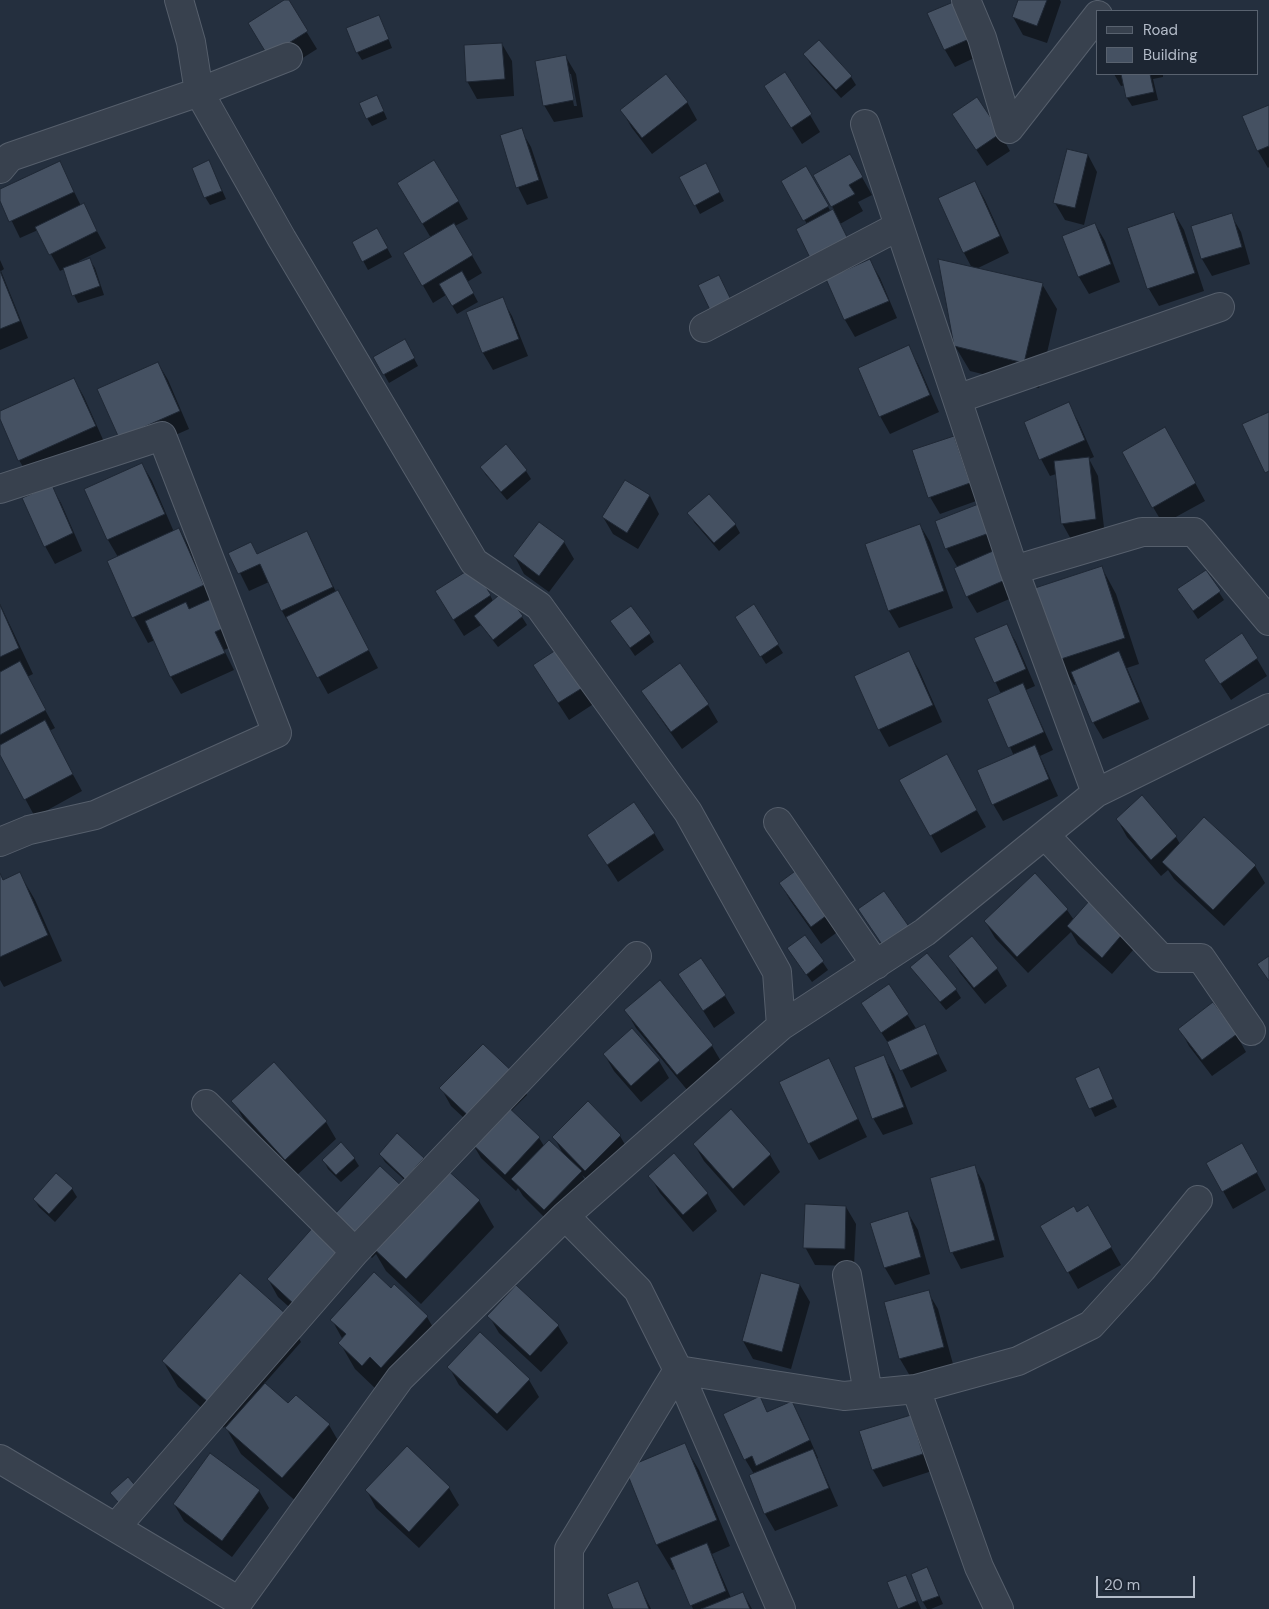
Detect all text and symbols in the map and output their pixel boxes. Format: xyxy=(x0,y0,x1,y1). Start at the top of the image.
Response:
legend xyxy=(1096,10,1259,75)
text: Road xyxy=(1143,20,1178,40)
text: Building xyxy=(1143,45,1198,65)
scale bar xyxy=(1099,1566,1198,1598)
text: 20 m xyxy=(1104,1575,1140,1595)

